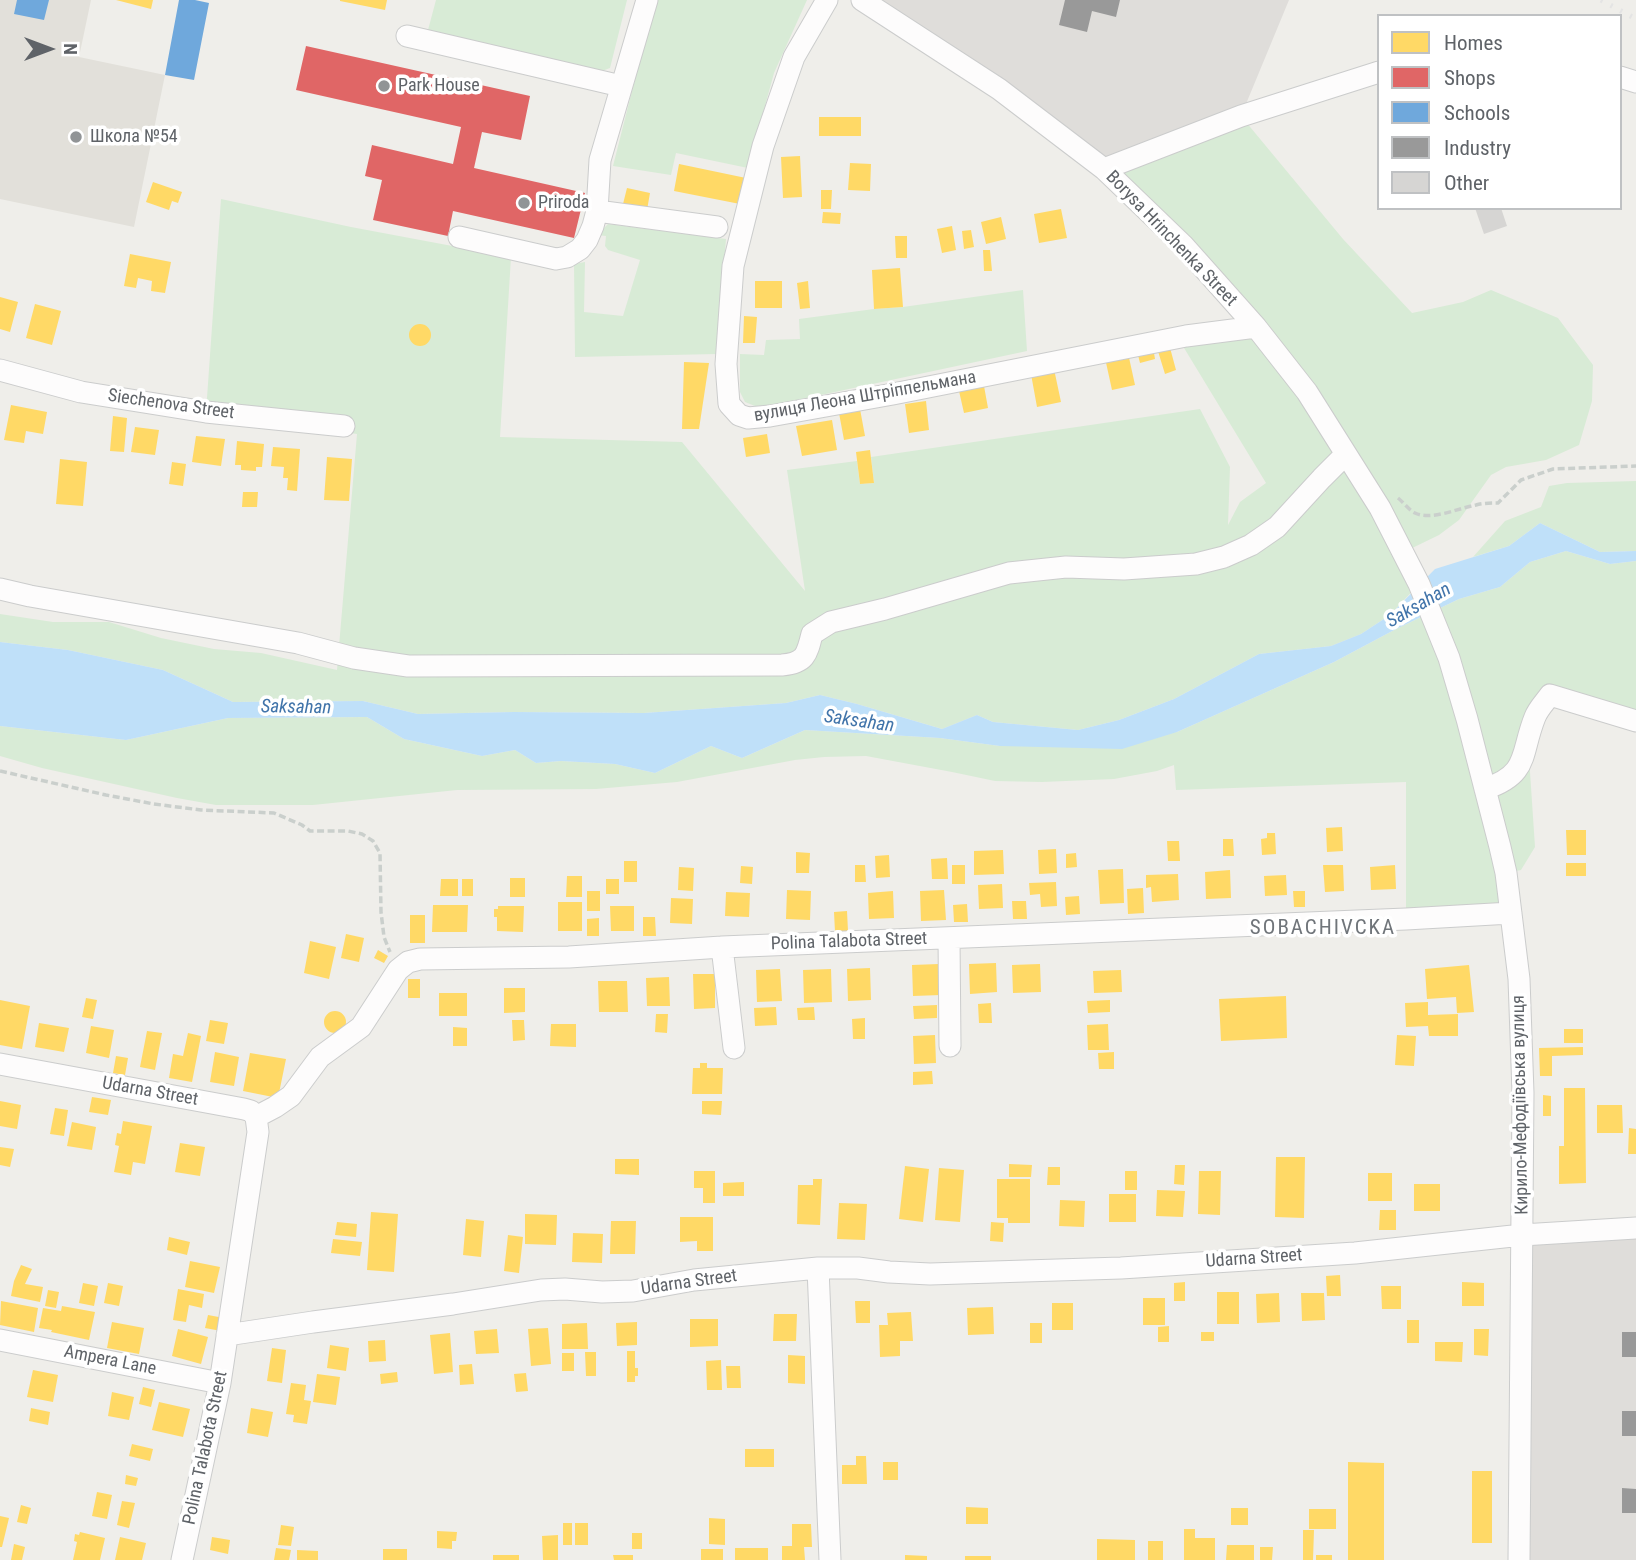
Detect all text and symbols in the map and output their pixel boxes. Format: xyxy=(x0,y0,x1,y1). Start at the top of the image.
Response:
north arrow xyxy=(14,14,84,84)
legend xyxy=(1377,14,1622,210)
text: Homes xyxy=(1444,31,1503,55)
text: N xyxy=(59,43,82,55)
text: Shops xyxy=(1444,66,1496,90)
place label: Park House xyxy=(398,75,480,97)
marker: Park House xyxy=(376,78,392,94)
text: Schools xyxy=(1444,101,1510,125)
place label: Школа №54 xyxy=(90,126,178,148)
marker: Школа №54 xyxy=(68,129,84,145)
text: Industry xyxy=(1444,136,1511,160)
street label: Borysa Hrinchenka Street xyxy=(1101,167,1241,311)
text: Other xyxy=(1444,171,1489,195)
place label: Priroda xyxy=(538,192,589,214)
marker: Priroda xyxy=(516,195,532,211)
street label: вулиця Леона Штріппельмана xyxy=(752,367,978,427)
street label: Siechenova Street xyxy=(106,385,236,425)
water label: Saksahan xyxy=(1383,578,1455,634)
water label: Saksahan xyxy=(261,696,331,720)
water label: Saksahan xyxy=(822,706,896,738)
district label: SOBACHIVCKA xyxy=(1251,916,1395,942)
street label: Polina Talabota Street xyxy=(770,928,928,956)
street label: Кирило-Мефодіївська вулиця xyxy=(1508,995,1534,1215)
street label: Udarna Street xyxy=(100,1073,200,1111)
street label: Udarna Street xyxy=(1205,1245,1303,1273)
street label: Udarna Street xyxy=(640,1266,738,1300)
street label: Ampera Lane xyxy=(62,1341,158,1381)
street label: Polina Talabota Street xyxy=(179,1369,233,1527)

